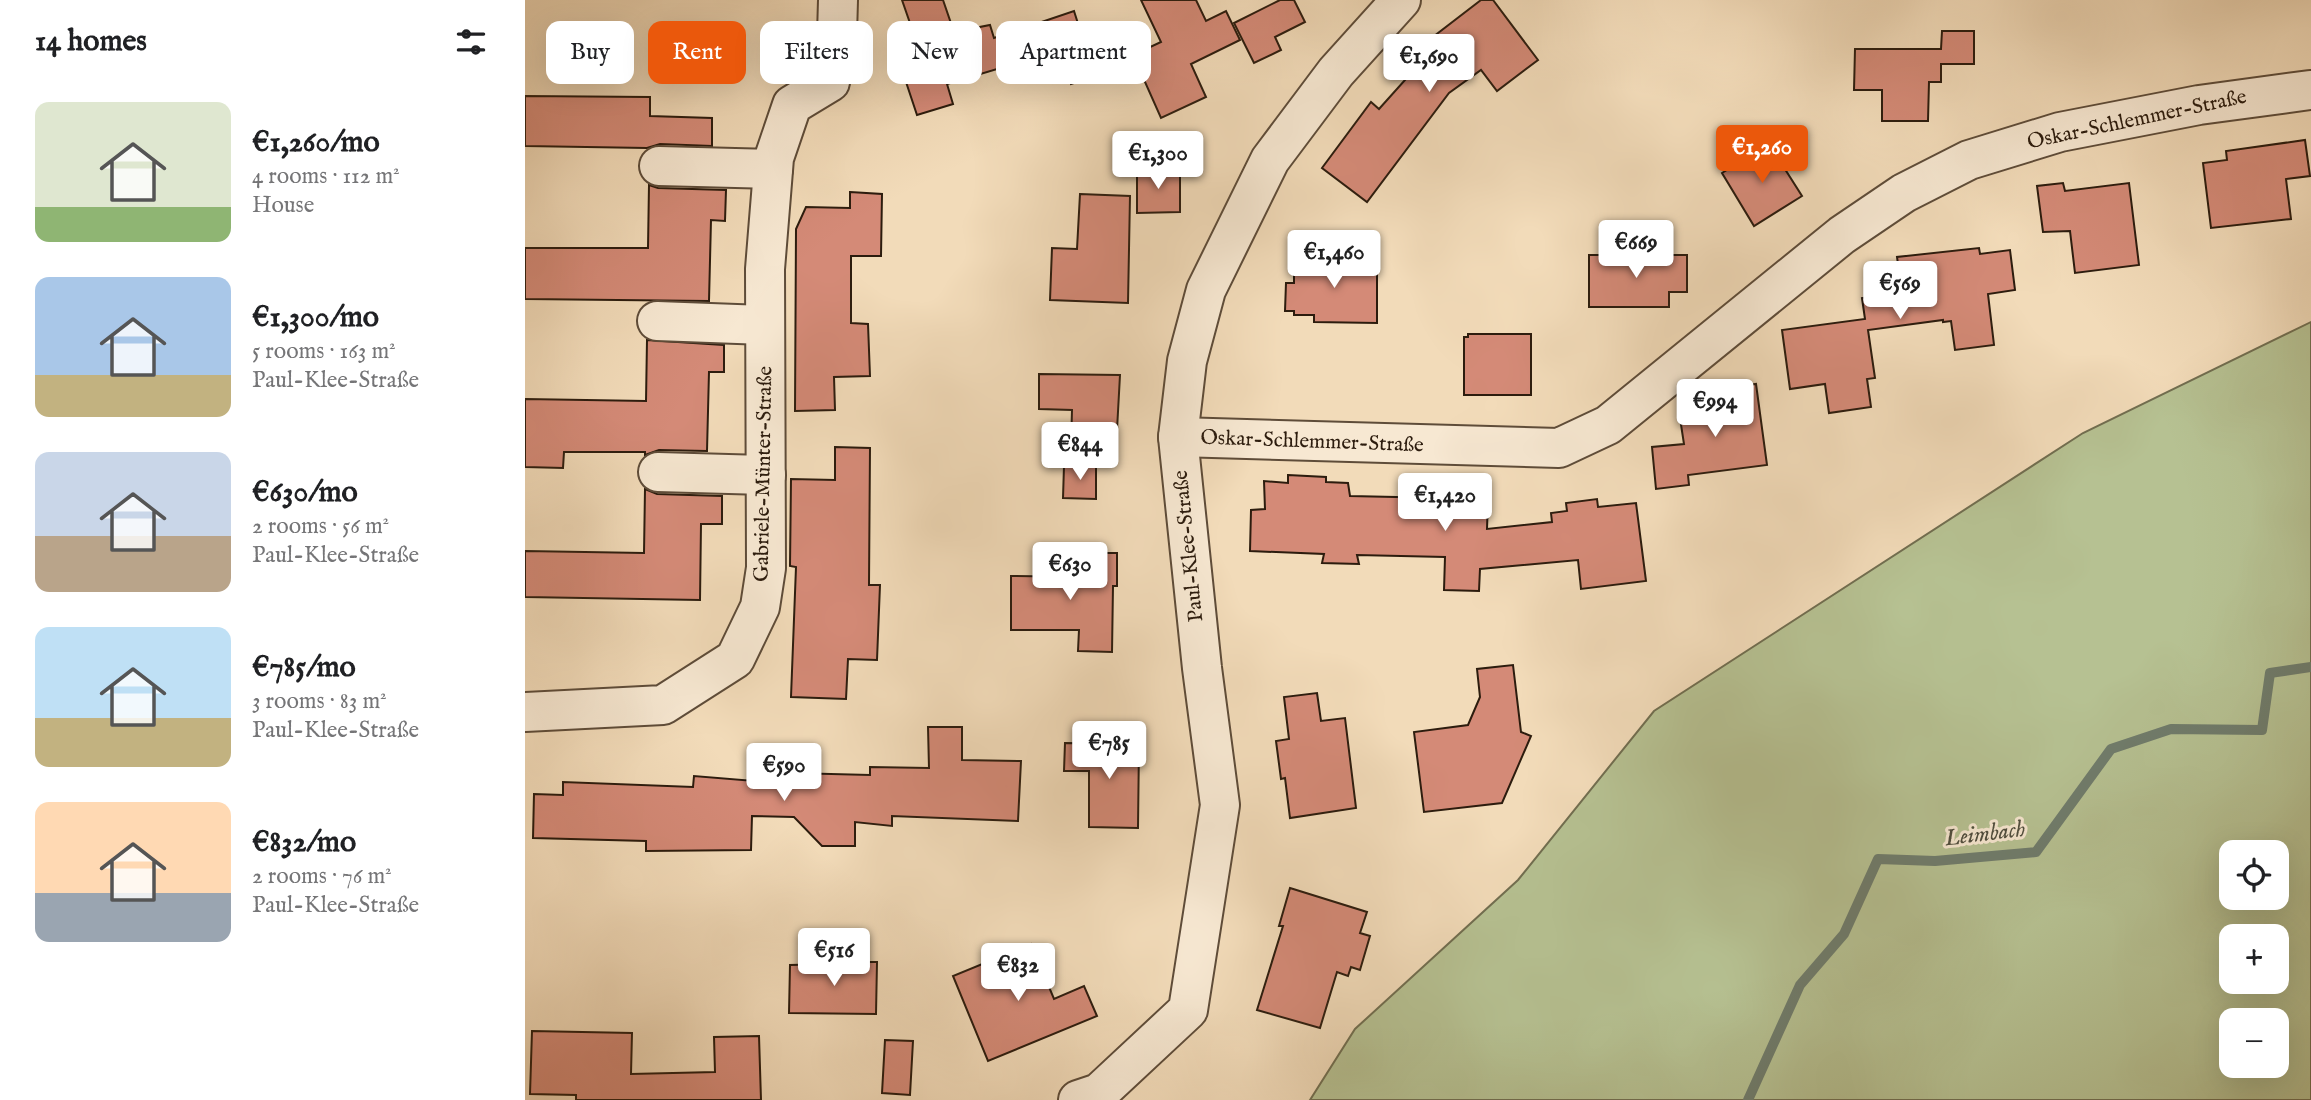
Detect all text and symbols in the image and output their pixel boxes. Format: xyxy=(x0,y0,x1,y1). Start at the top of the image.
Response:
chip: Buy xyxy=(546,21,634,84)
chip: Rent xyxy=(648,21,746,84)
chip: Filters xyxy=(760,21,873,84)
chip: New xyxy=(887,21,982,84)
chip: Apartment xyxy=(996,21,1151,84)
text: 14 homes xyxy=(35,23,147,61)
icon: filters xyxy=(452,23,490,61)
pin: €1,690 xyxy=(1372,34,1486,94)
text: €1,690 xyxy=(1399,42,1459,71)
street label: Oskar-Schlemmer-Straße xyxy=(2025,83,2249,156)
text: €1,260/mo xyxy=(252,124,380,162)
pin: €1,260 xyxy=(1705,125,1819,185)
icon: home xyxy=(91,130,175,214)
pin: €1,300 xyxy=(1101,132,1215,191)
text: €1,260 xyxy=(1732,133,1792,162)
text: €1,300 xyxy=(1128,139,1188,168)
text: 4 rooms · 112 m² xyxy=(252,162,400,191)
text: House xyxy=(252,191,314,220)
pin: €669 xyxy=(1595,220,1677,280)
text: €669 xyxy=(1615,228,1657,257)
pin: €1,460 xyxy=(1277,230,1391,290)
text: €1,460 xyxy=(1304,238,1365,267)
pin: €569 xyxy=(1859,262,1941,321)
text: €569 xyxy=(1879,269,1921,298)
text: €1,300/mo xyxy=(252,299,379,337)
icon: home xyxy=(91,305,175,389)
text: 5 rooms · 163 m² xyxy=(252,337,396,366)
street label: Gabriele-Münter-Straße xyxy=(749,365,779,582)
text: Paul-Klee-Straße xyxy=(252,366,419,395)
pin: €994 xyxy=(1674,380,1756,439)
text: €994 xyxy=(1693,387,1737,416)
pin: €844 xyxy=(1039,422,1121,482)
street label: Oskar-Schlemmer-Straße xyxy=(1200,425,1425,459)
text: €844 xyxy=(1057,430,1103,459)
street label: Paul-Klee-Straße xyxy=(1168,468,1210,623)
text: €630/mo xyxy=(252,474,358,512)
pin: €1,420 xyxy=(1388,474,1502,533)
icon: home xyxy=(91,480,175,564)
text: €1,420 xyxy=(1414,481,1476,510)
text: 2 rooms · 56 m² xyxy=(252,512,389,541)
text: Paul-Klee-Straße xyxy=(252,541,419,570)
pin: €630 xyxy=(1029,542,1111,602)
text: €630 xyxy=(1048,550,1092,579)
text: €785/mo xyxy=(252,649,356,687)
icon: home xyxy=(91,655,175,739)
text: 3 rooms · 83 m² xyxy=(252,687,387,716)
text: Paul-Klee-Straße xyxy=(252,716,419,745)
pin: €785 xyxy=(1068,722,1150,781)
text: €785 xyxy=(1088,729,1130,758)
pin: €590 xyxy=(743,744,825,803)
text: €590 xyxy=(762,751,806,780)
water label: Leimbach xyxy=(1942,815,2027,853)
text: €832/mo xyxy=(252,824,356,862)
icon: home xyxy=(91,830,175,914)
map controls xyxy=(2219,840,2289,1078)
button: locate xyxy=(2219,840,2289,910)
text: 2 rooms · 76 m² xyxy=(252,862,392,891)
text: Paul-Klee-Straße xyxy=(252,891,419,920)
button: + xyxy=(2219,924,2289,994)
pin: €516 xyxy=(793,928,875,988)
text: €516 xyxy=(814,936,854,965)
pin: €832 xyxy=(977,944,1059,1003)
text: €832 xyxy=(997,951,1039,980)
button: − xyxy=(2219,1008,2289,1078)

